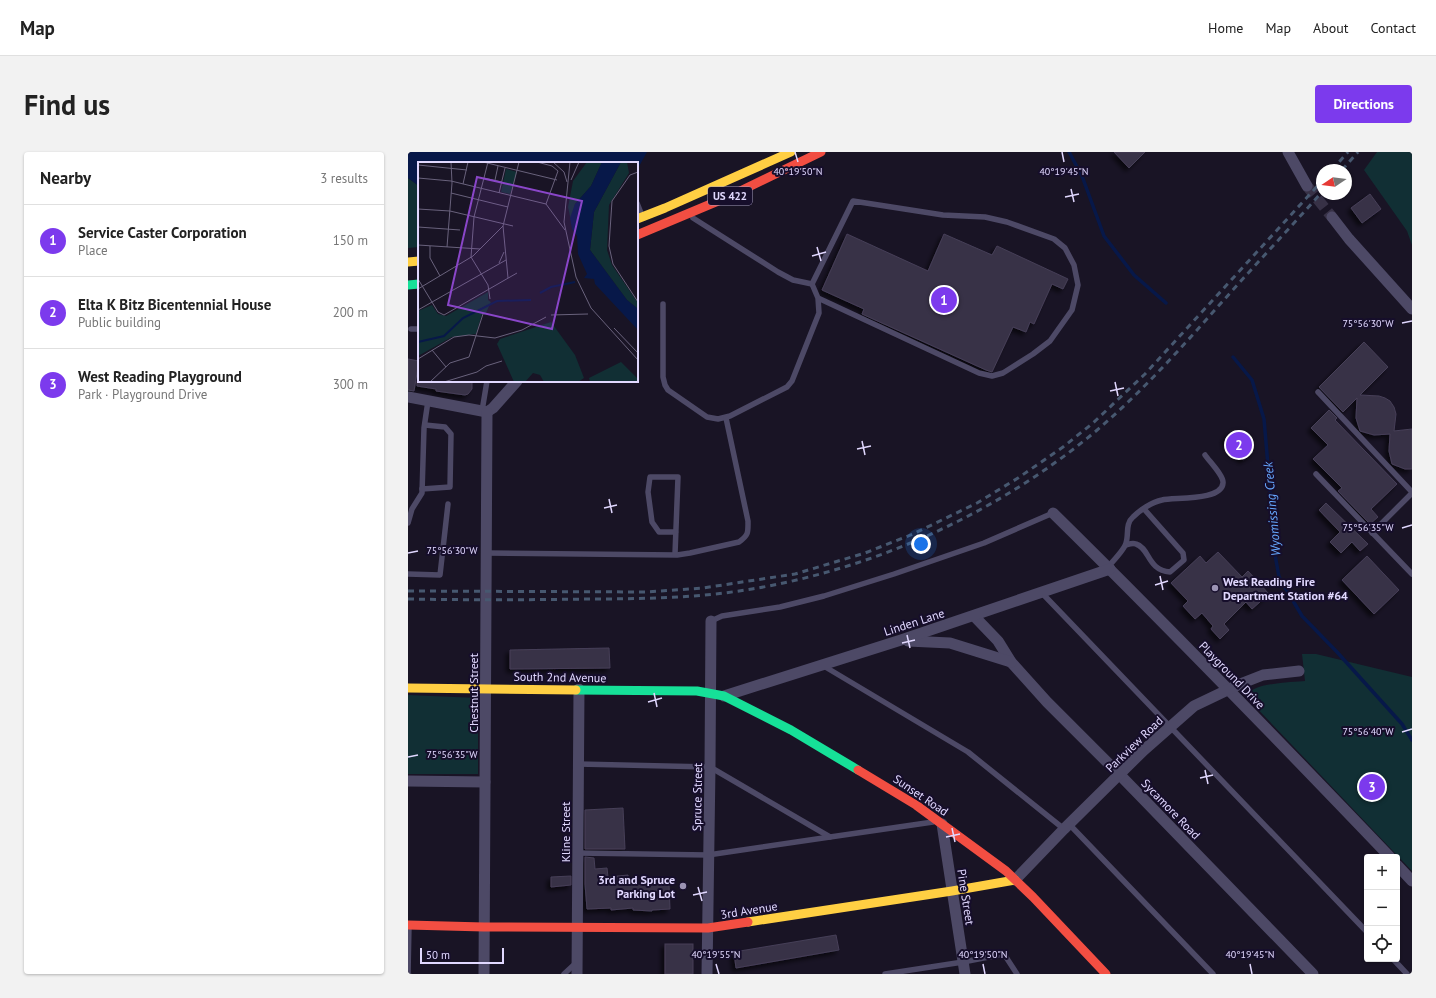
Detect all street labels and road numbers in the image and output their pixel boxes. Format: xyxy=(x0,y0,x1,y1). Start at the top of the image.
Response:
road number: US 422 xyxy=(708,187,752,205)
street label: Linden Lane xyxy=(882,605,946,639)
street label: Playground Drive xyxy=(1196,638,1268,712)
street label: Chestnut Street xyxy=(466,653,481,733)
street label: South 2nd Avenue xyxy=(513,669,607,685)
street label: Parkview Road xyxy=(1102,713,1166,775)
street label: Spruce Street xyxy=(689,763,705,831)
street label: Sunset Road xyxy=(891,771,951,819)
street label: Sycamore Road xyxy=(1138,776,1204,842)
street label: Kline Street xyxy=(558,802,573,862)
street label: Pine Street xyxy=(954,868,978,926)
street label: 3rd Avenue xyxy=(719,898,779,922)

